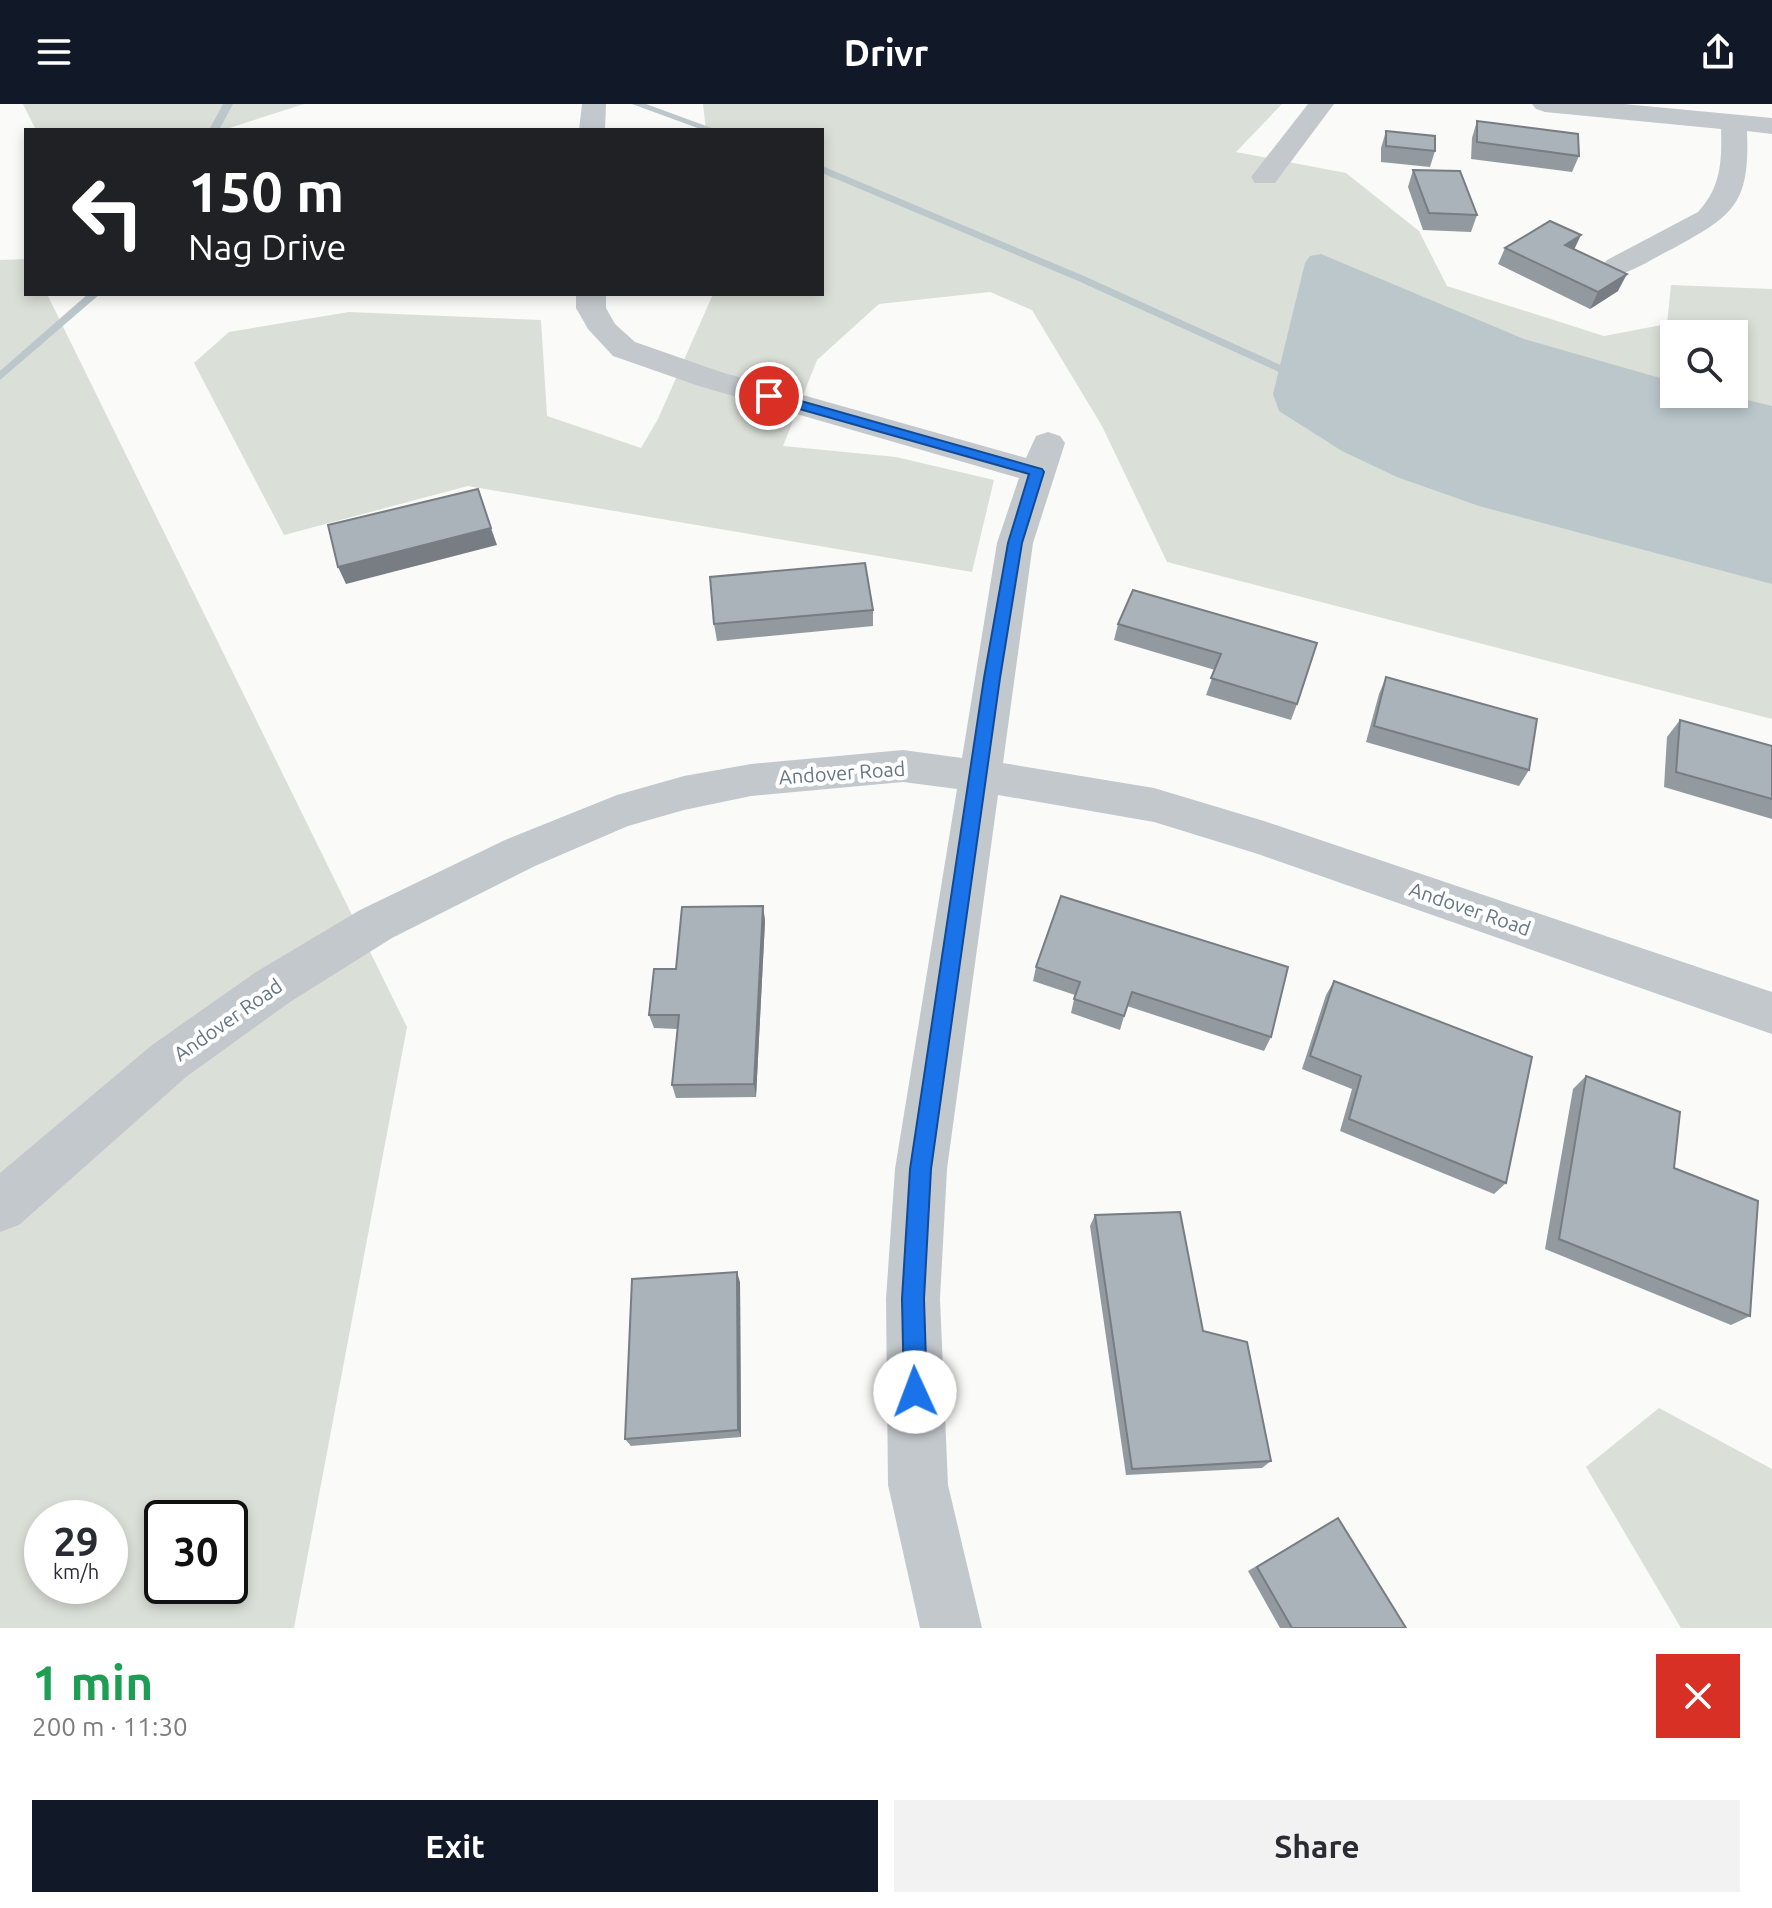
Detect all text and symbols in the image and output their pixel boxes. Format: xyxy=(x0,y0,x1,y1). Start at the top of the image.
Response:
icon: menu xyxy=(32,30,76,74)
icon: share xyxy=(1696,30,1740,74)
text: Drivr xyxy=(844,32,928,73)
icon: left xyxy=(56,160,160,264)
text: 150 m xyxy=(188,160,344,223)
text: Nag Drive xyxy=(188,226,346,267)
map controls xyxy=(1660,320,1748,408)
button: search xyxy=(1660,320,1748,408)
pin xyxy=(735,362,803,430)
icon: arrive xyxy=(747,374,791,418)
street label: Andover Road xyxy=(778,757,906,788)
street label: Andover Road xyxy=(1406,877,1534,940)
street label: Andover Road xyxy=(169,974,286,1065)
position arrow xyxy=(873,1350,957,1434)
speed limit sign: 30 xyxy=(144,1500,248,1604)
text: 29 xyxy=(53,1519,99,1564)
text: km/h xyxy=(53,1560,99,1583)
button: close xyxy=(1656,1654,1740,1738)
text: 1 min xyxy=(32,1655,153,1709)
text: 200 m · 11:30 xyxy=(32,1712,188,1741)
button: Exit xyxy=(32,1800,878,1892)
button: Share xyxy=(894,1800,1740,1892)

